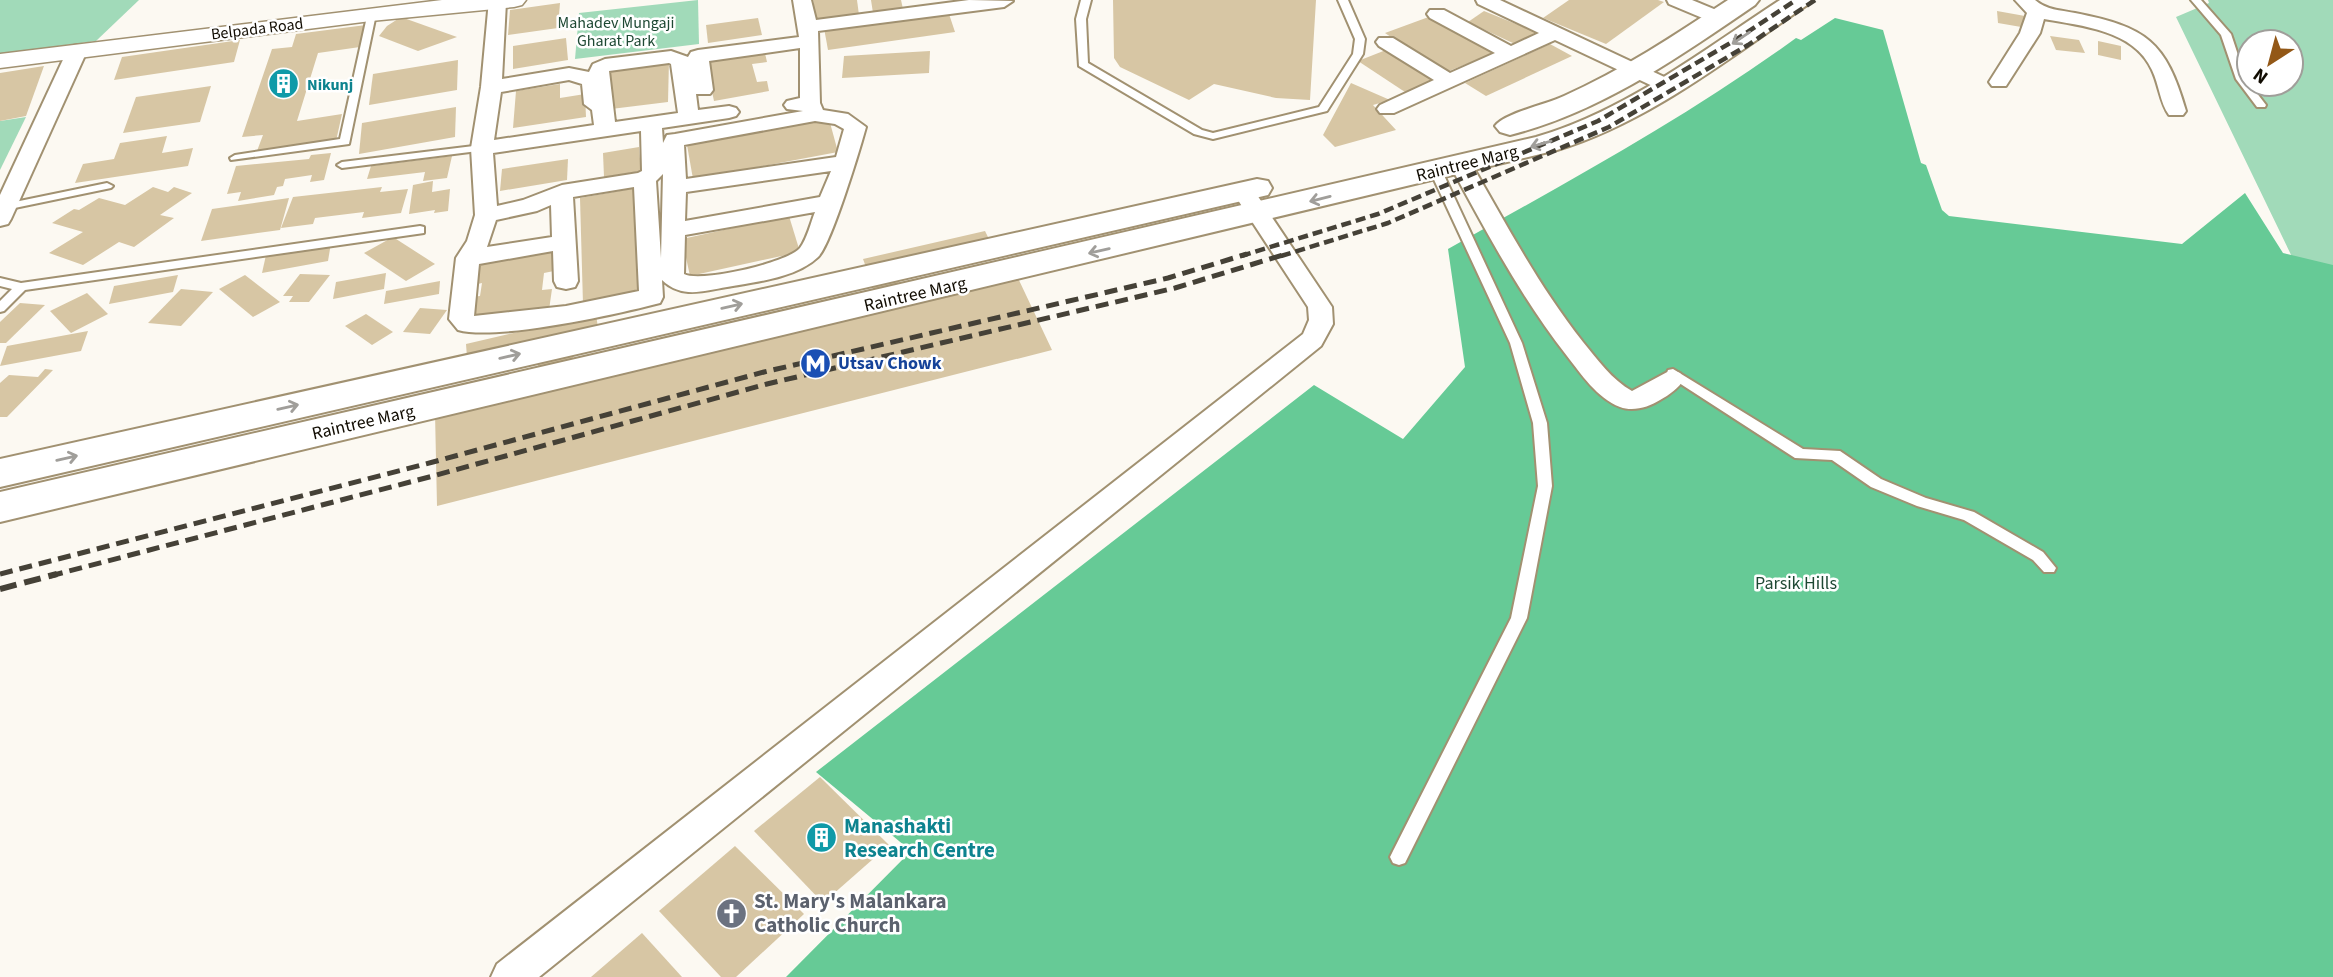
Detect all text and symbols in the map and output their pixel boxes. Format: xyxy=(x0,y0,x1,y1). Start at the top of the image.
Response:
street label: Belpada Road xyxy=(210,12,304,46)
park label: Mahadev Mungaji Gharat Park xyxy=(558,12,674,52)
north arrow xyxy=(2235,28,2305,98)
one-way arrow xyxy=(1732,31,1751,45)
text: N xyxy=(2248,61,2274,90)
building icon: Nikunj xyxy=(267,67,301,101)
place label: Nikunj xyxy=(307,74,353,96)
one-way arrow xyxy=(1530,138,1552,151)
street label: Raintree Marg xyxy=(1413,139,1521,188)
one-way arrow xyxy=(1309,193,1332,206)
one-way arrow xyxy=(1088,245,1111,258)
street label: Raintree Marg xyxy=(861,271,969,318)
one-way arrow xyxy=(720,298,743,312)
metro station icon: Utsav Chowk xyxy=(798,346,832,380)
one-way arrow xyxy=(498,349,521,363)
place label: Utsav Chowk xyxy=(838,351,942,376)
street label: Raintree Marg xyxy=(309,399,417,446)
one-way arrow xyxy=(276,400,299,413)
one-way arrow xyxy=(55,450,77,463)
park label: Parsik Hills xyxy=(1755,571,1837,596)
place label: Manashakti Research Centre xyxy=(844,811,995,865)
building icon: Manashakti Research Centre xyxy=(804,821,838,855)
place label: St. Mary's Malankara Catholic Church xyxy=(754,886,947,940)
church icon: St. Mary's Malankara Catholic Church xyxy=(714,896,748,930)

